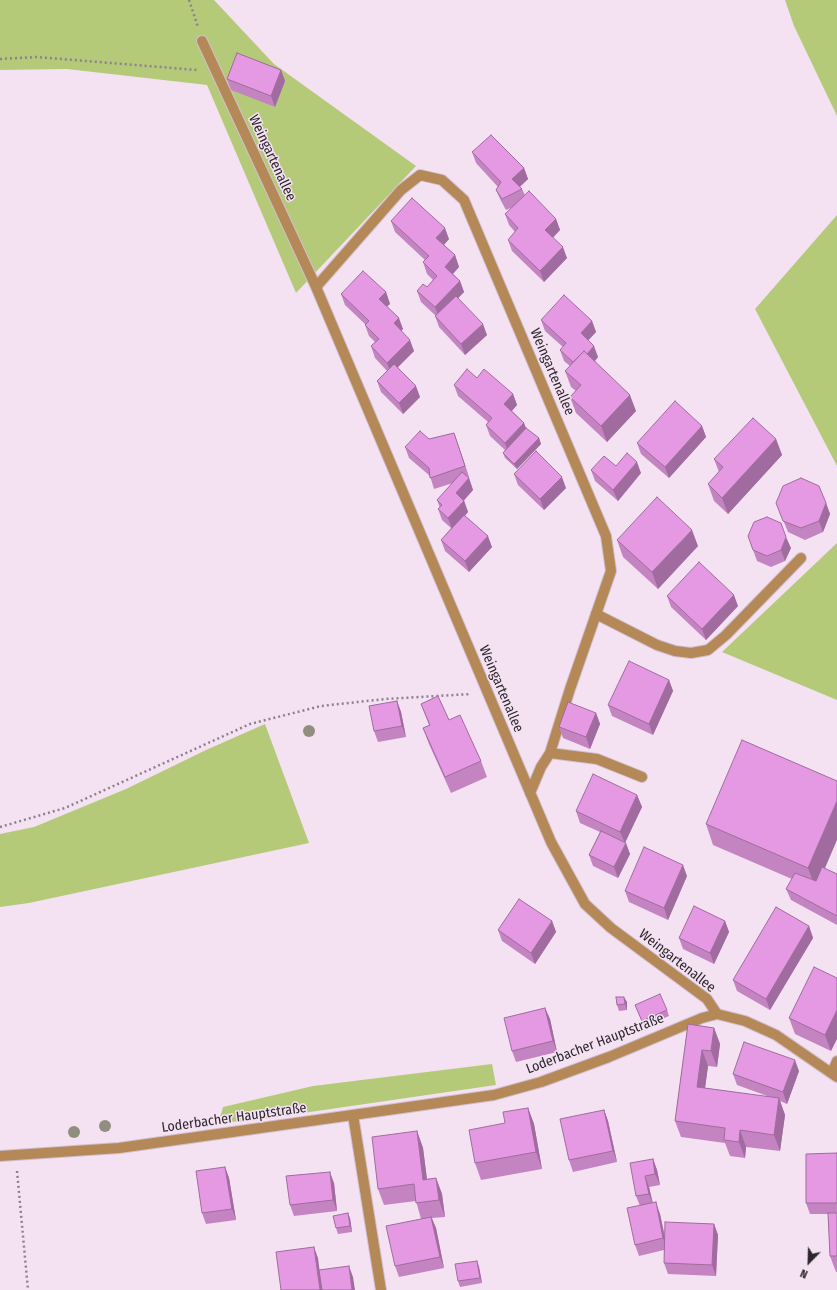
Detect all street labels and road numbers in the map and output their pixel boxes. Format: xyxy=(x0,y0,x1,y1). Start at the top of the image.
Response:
street label: Weingartenallee xyxy=(245,112,299,204)
street label: Weingartenallee xyxy=(526,326,578,418)
street label: Weingartenallee xyxy=(475,643,527,735)
street label: Weingartenallee xyxy=(635,926,719,996)
street label: Loderbacher Hauptstraße xyxy=(524,1010,666,1078)
street label: Loderbacher Hauptstraße xyxy=(160,1100,308,1136)

